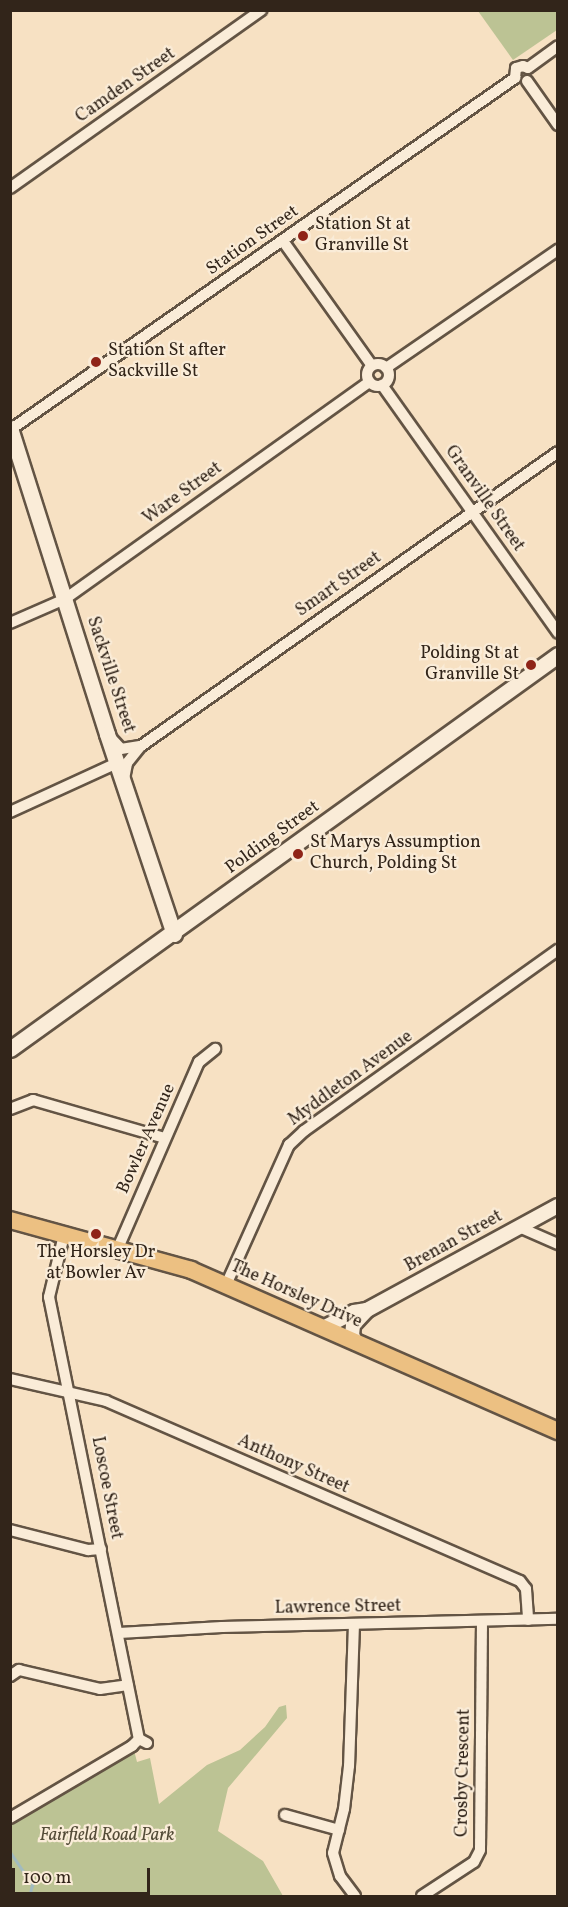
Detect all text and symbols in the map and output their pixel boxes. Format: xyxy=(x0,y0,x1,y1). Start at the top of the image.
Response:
street label: Camden Street xyxy=(72,44,180,128)
street label: Station Street xyxy=(203,201,303,281)
place label: Station St at Granville St xyxy=(315,215,410,258)
marker: Station St at Granville St xyxy=(296,229,310,243)
place label: Station St after Sackville St xyxy=(108,341,226,384)
marker: Station St after Sackville St xyxy=(89,355,103,369)
street label: Granville Street xyxy=(439,442,529,556)
street label: Ware Street xyxy=(139,458,227,530)
street label: Smart Street xyxy=(292,548,386,622)
street label: Sackville Street xyxy=(81,614,139,736)
place label: Polding St at Granville St xyxy=(420,644,519,686)
marker: Polding St at Granville St xyxy=(524,658,538,672)
street label: Polding Street xyxy=(222,797,324,879)
place label: St Marys Assumption Church, Polding St xyxy=(310,833,481,876)
marker: St Marys Assumption Church, Polding St xyxy=(291,847,305,861)
street label: Myddleton Avenue xyxy=(285,1027,417,1131)
street label: Bowler Avenue xyxy=(113,1080,181,1198)
street label: Brenan Street xyxy=(401,1206,507,1278)
marker: The Horsley Dr at Bowler Av xyxy=(89,1227,103,1241)
place label: The Horsley Dr at Bowler Av xyxy=(36,1243,156,1286)
street label: The Horsley Drive xyxy=(227,1256,365,1334)
street label: Anthony Street xyxy=(234,1431,352,1499)
street label: Loscoe Street xyxy=(85,1435,127,1541)
street label: Lawrence Street xyxy=(275,1596,401,1620)
street label: Crosby Crescent xyxy=(452,1708,476,1838)
park label: Fairfield Road Park xyxy=(40,1825,174,1847)
scale bar xyxy=(15,1856,153,1894)
text: 100 m xyxy=(23,1866,72,1891)

